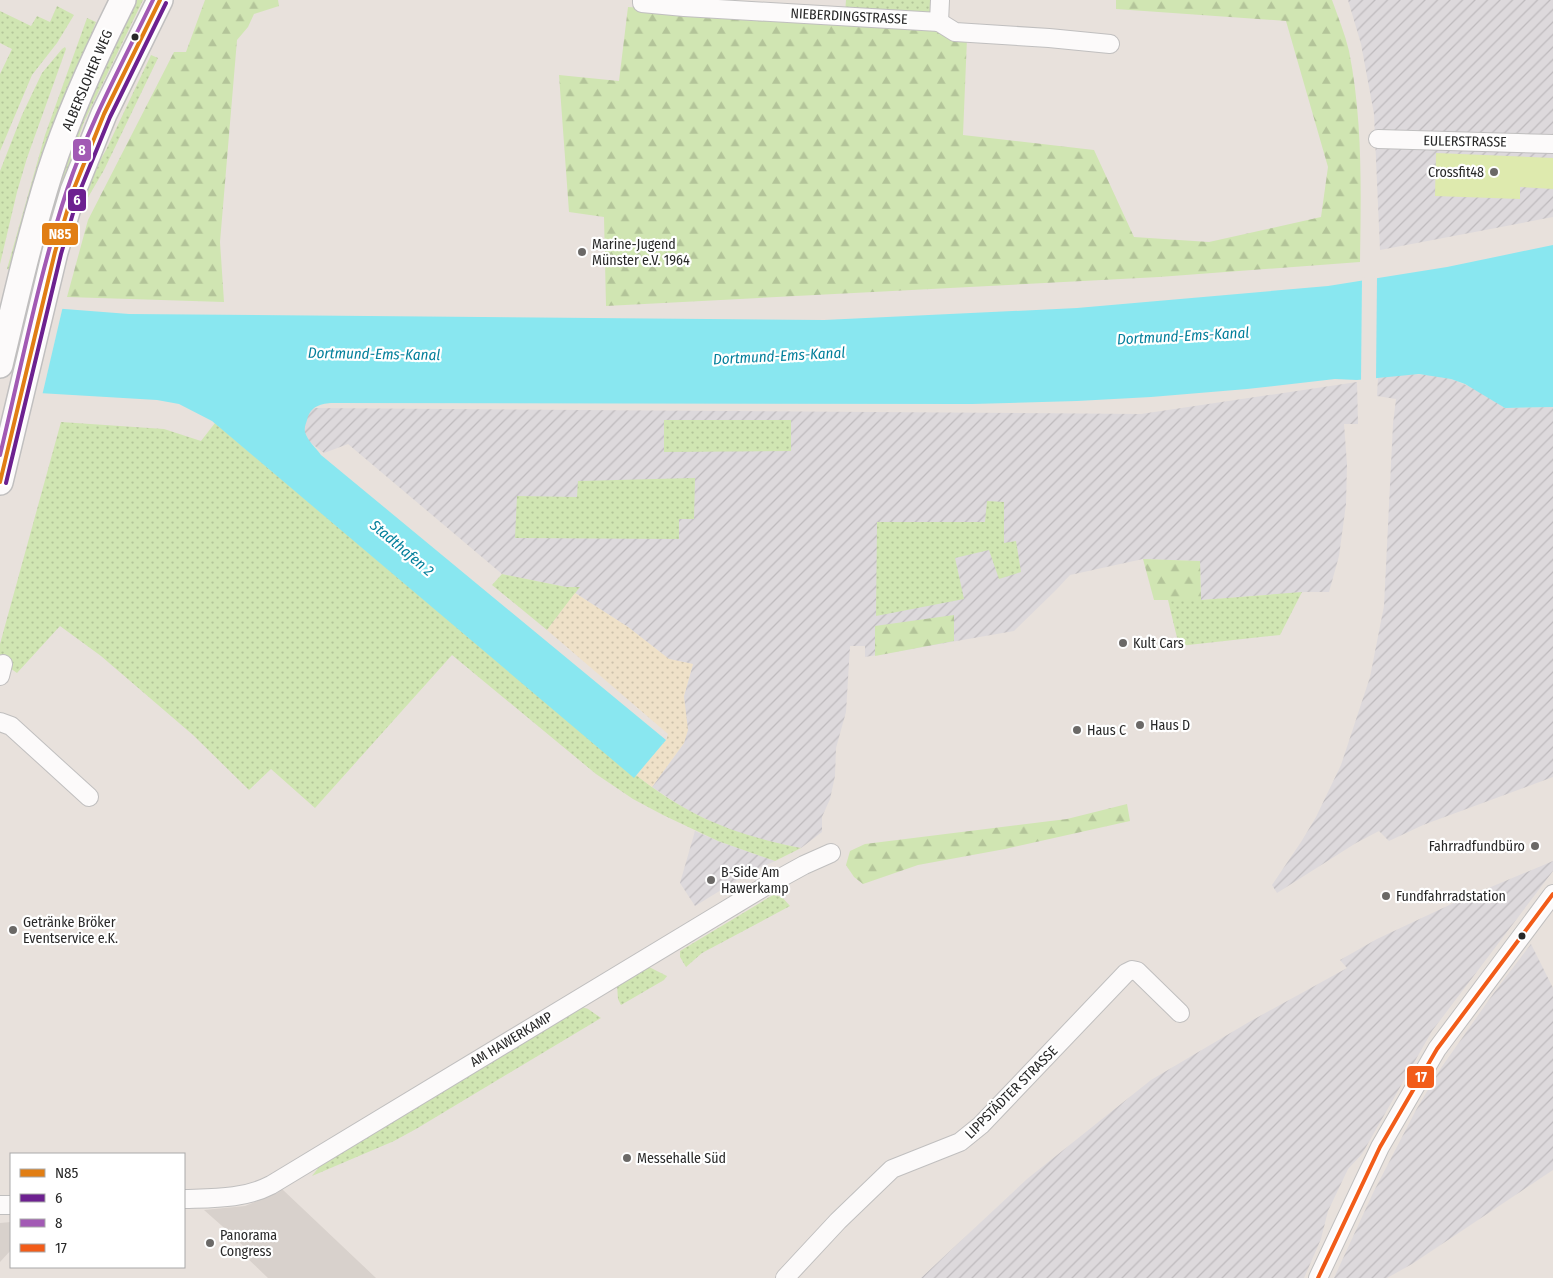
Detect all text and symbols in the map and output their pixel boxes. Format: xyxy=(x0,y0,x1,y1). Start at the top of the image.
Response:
street label: NIEBERDINGSTRASSE xyxy=(790,5,908,28)
street label: ALBERSLOHER WEG xyxy=(59,27,116,133)
unlabelled marker xyxy=(130,32,140,42)
street label: EULERSTRASSE xyxy=(1423,132,1507,151)
line badge: 8 xyxy=(72,138,92,162)
text: 8 xyxy=(78,142,86,159)
place label: Crossfit48 xyxy=(1428,164,1484,181)
marker: Crossfit48 xyxy=(1488,166,1500,178)
line badge: 6 xyxy=(67,188,87,212)
text: 6 xyxy=(73,192,81,209)
line badge: N85 xyxy=(41,222,79,246)
text: N85 xyxy=(49,226,71,243)
place label: Marine-Jugend Münster e.V. 1964 xyxy=(592,236,690,269)
marker: Marine-Jugend Münster e.V. 1964 xyxy=(576,246,588,258)
water label: Dortmund-Ems-Kanal xyxy=(1116,324,1250,348)
water label: Dortmund-Ems-Kanal xyxy=(308,344,440,364)
water label: Dortmund-Ems-Kanal xyxy=(712,344,846,368)
water label: Stadthafen 2 xyxy=(366,516,438,580)
place label: Kult Cars xyxy=(1133,635,1184,652)
marker: Kult Cars xyxy=(1117,637,1129,649)
place label: Haus D xyxy=(1150,717,1190,734)
marker: Haus D xyxy=(1134,719,1146,731)
place label: Haus C xyxy=(1087,722,1126,739)
marker: Haus C xyxy=(1071,724,1083,736)
place label: Fahrradfundbüro xyxy=(1429,838,1525,855)
marker: Fahrradfundbüro xyxy=(1529,840,1541,852)
place label: B-Side Am Hawerkamp xyxy=(721,864,789,897)
marker: B-Side Am Hawerkamp xyxy=(705,874,717,886)
place label: Fundfahrradstation xyxy=(1396,888,1506,905)
marker: Fundfahrradstation xyxy=(1380,890,1392,902)
place label: Getränke Bröker Eventservice e.K. xyxy=(23,914,118,947)
marker: Getränke Bröker Eventservice e.K. xyxy=(7,924,19,936)
unlabelled marker xyxy=(1517,931,1527,941)
street label: AM HAWERKAMP xyxy=(467,1008,556,1071)
street label: LIPPSTÄDTER STRASSE xyxy=(961,1042,1062,1142)
line badge: 17 xyxy=(1406,1065,1435,1089)
text: 17 xyxy=(1415,1069,1427,1086)
place label: Messehalle Süd xyxy=(637,1150,726,1167)
marker: Messehalle Süd xyxy=(621,1152,633,1164)
legend xyxy=(10,1153,185,1268)
text: N85 xyxy=(55,1164,79,1182)
text: 6 xyxy=(55,1189,62,1207)
text: 8 xyxy=(55,1214,63,1232)
place label: Panorama Congress xyxy=(220,1227,277,1260)
marker: Panorama Congress xyxy=(204,1237,216,1249)
text: 17 xyxy=(55,1239,67,1257)

